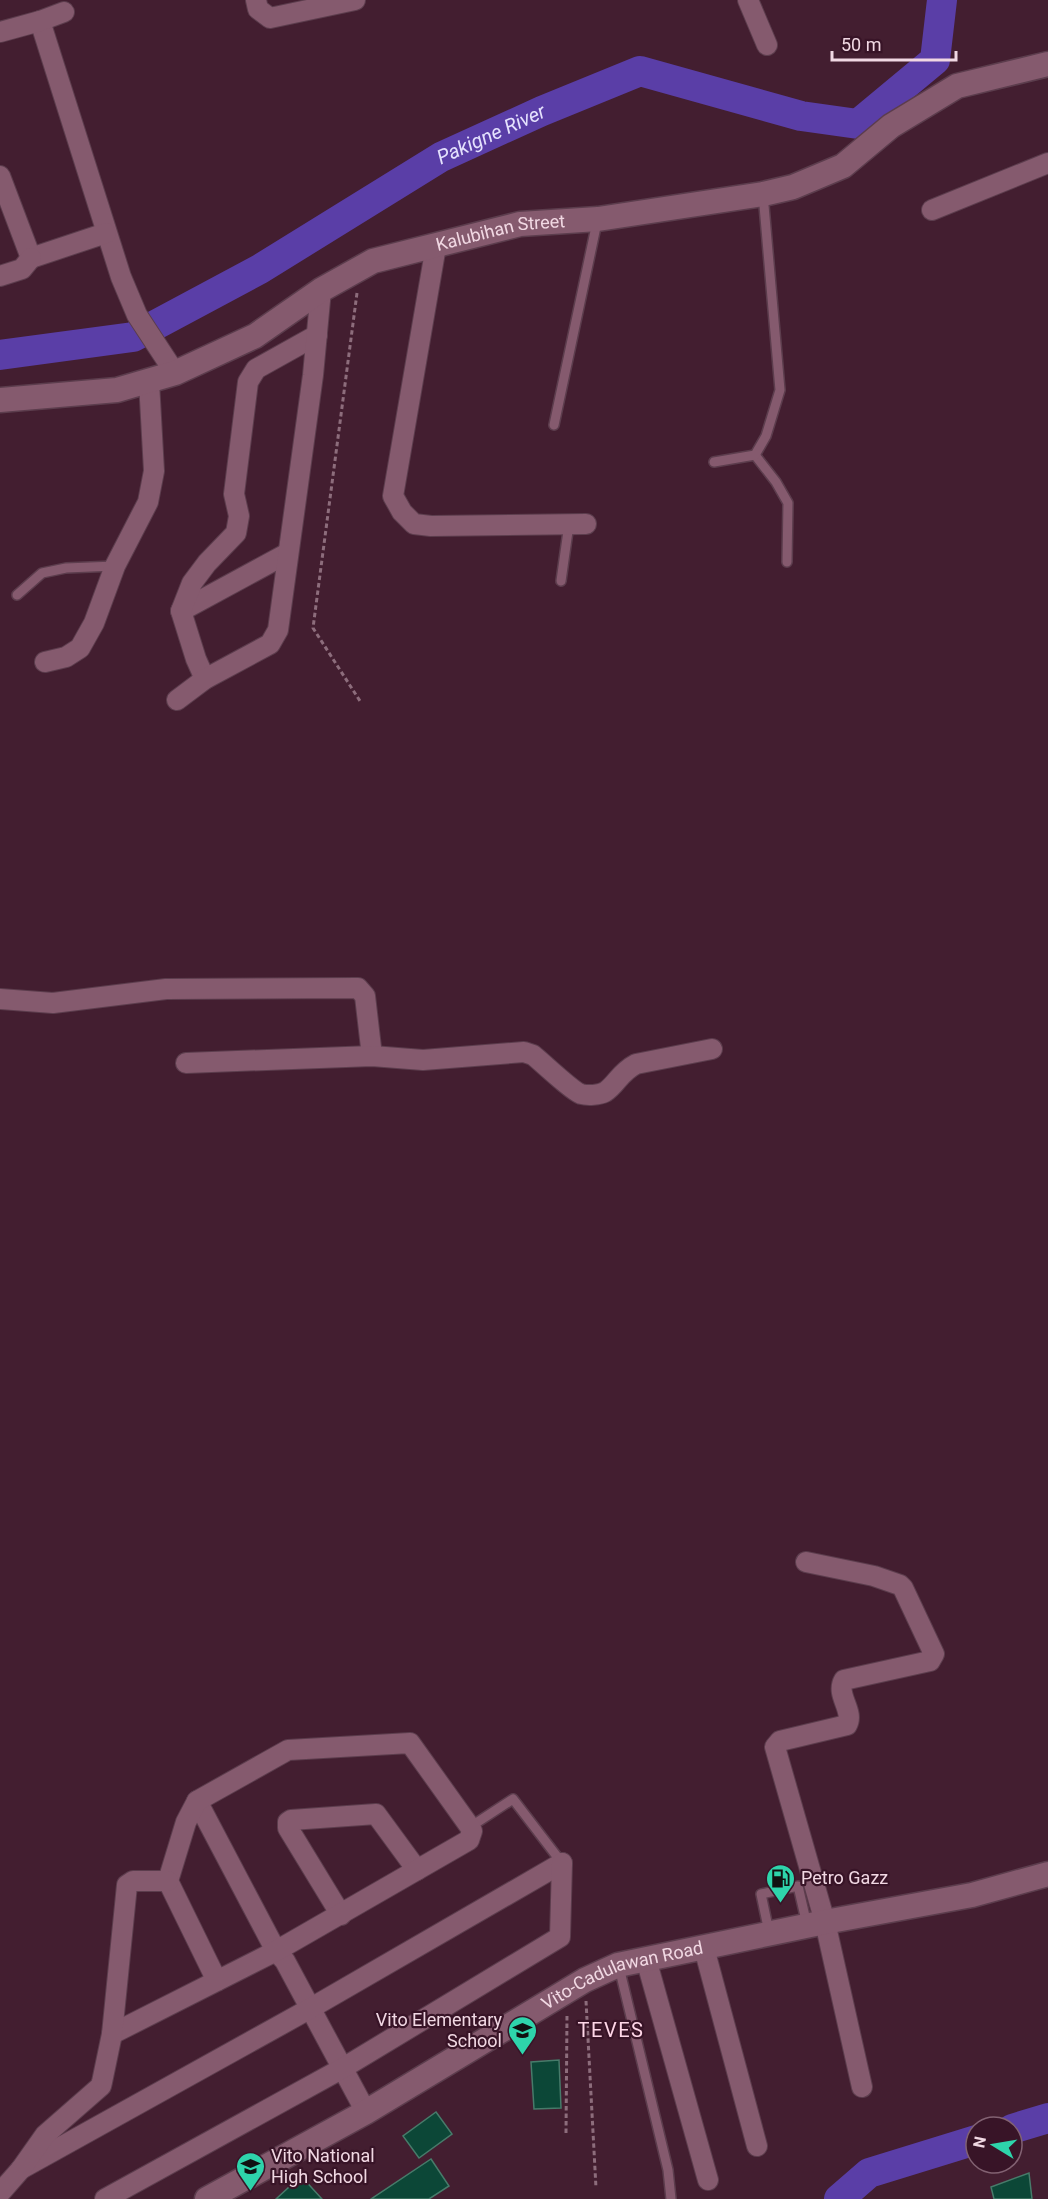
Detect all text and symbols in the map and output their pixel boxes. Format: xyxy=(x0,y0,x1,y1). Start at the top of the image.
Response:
scale bar xyxy=(832,24,956,62)
text: 50 m xyxy=(841,34,881,55)
water label: Pakigne River xyxy=(433,99,550,169)
street label: Kalubihan Street xyxy=(434,210,566,255)
fuel station icon: Petro Gazz xyxy=(764,1862,796,1904)
place label: Petro Gazz xyxy=(801,1867,888,1888)
street label: Vito-Cadulawan Road xyxy=(538,1937,705,2014)
place label: Vito Elementary School xyxy=(376,2009,502,2051)
school or university icon: Vito Elementary School xyxy=(507,2014,539,2056)
district label: TEVES xyxy=(578,2018,644,2042)
north arrow xyxy=(964,2115,1024,2175)
text: N xyxy=(969,2135,990,2150)
place label: Vito National High School xyxy=(271,2145,375,2187)
school or university icon: Vito National High School xyxy=(234,2150,266,2192)

